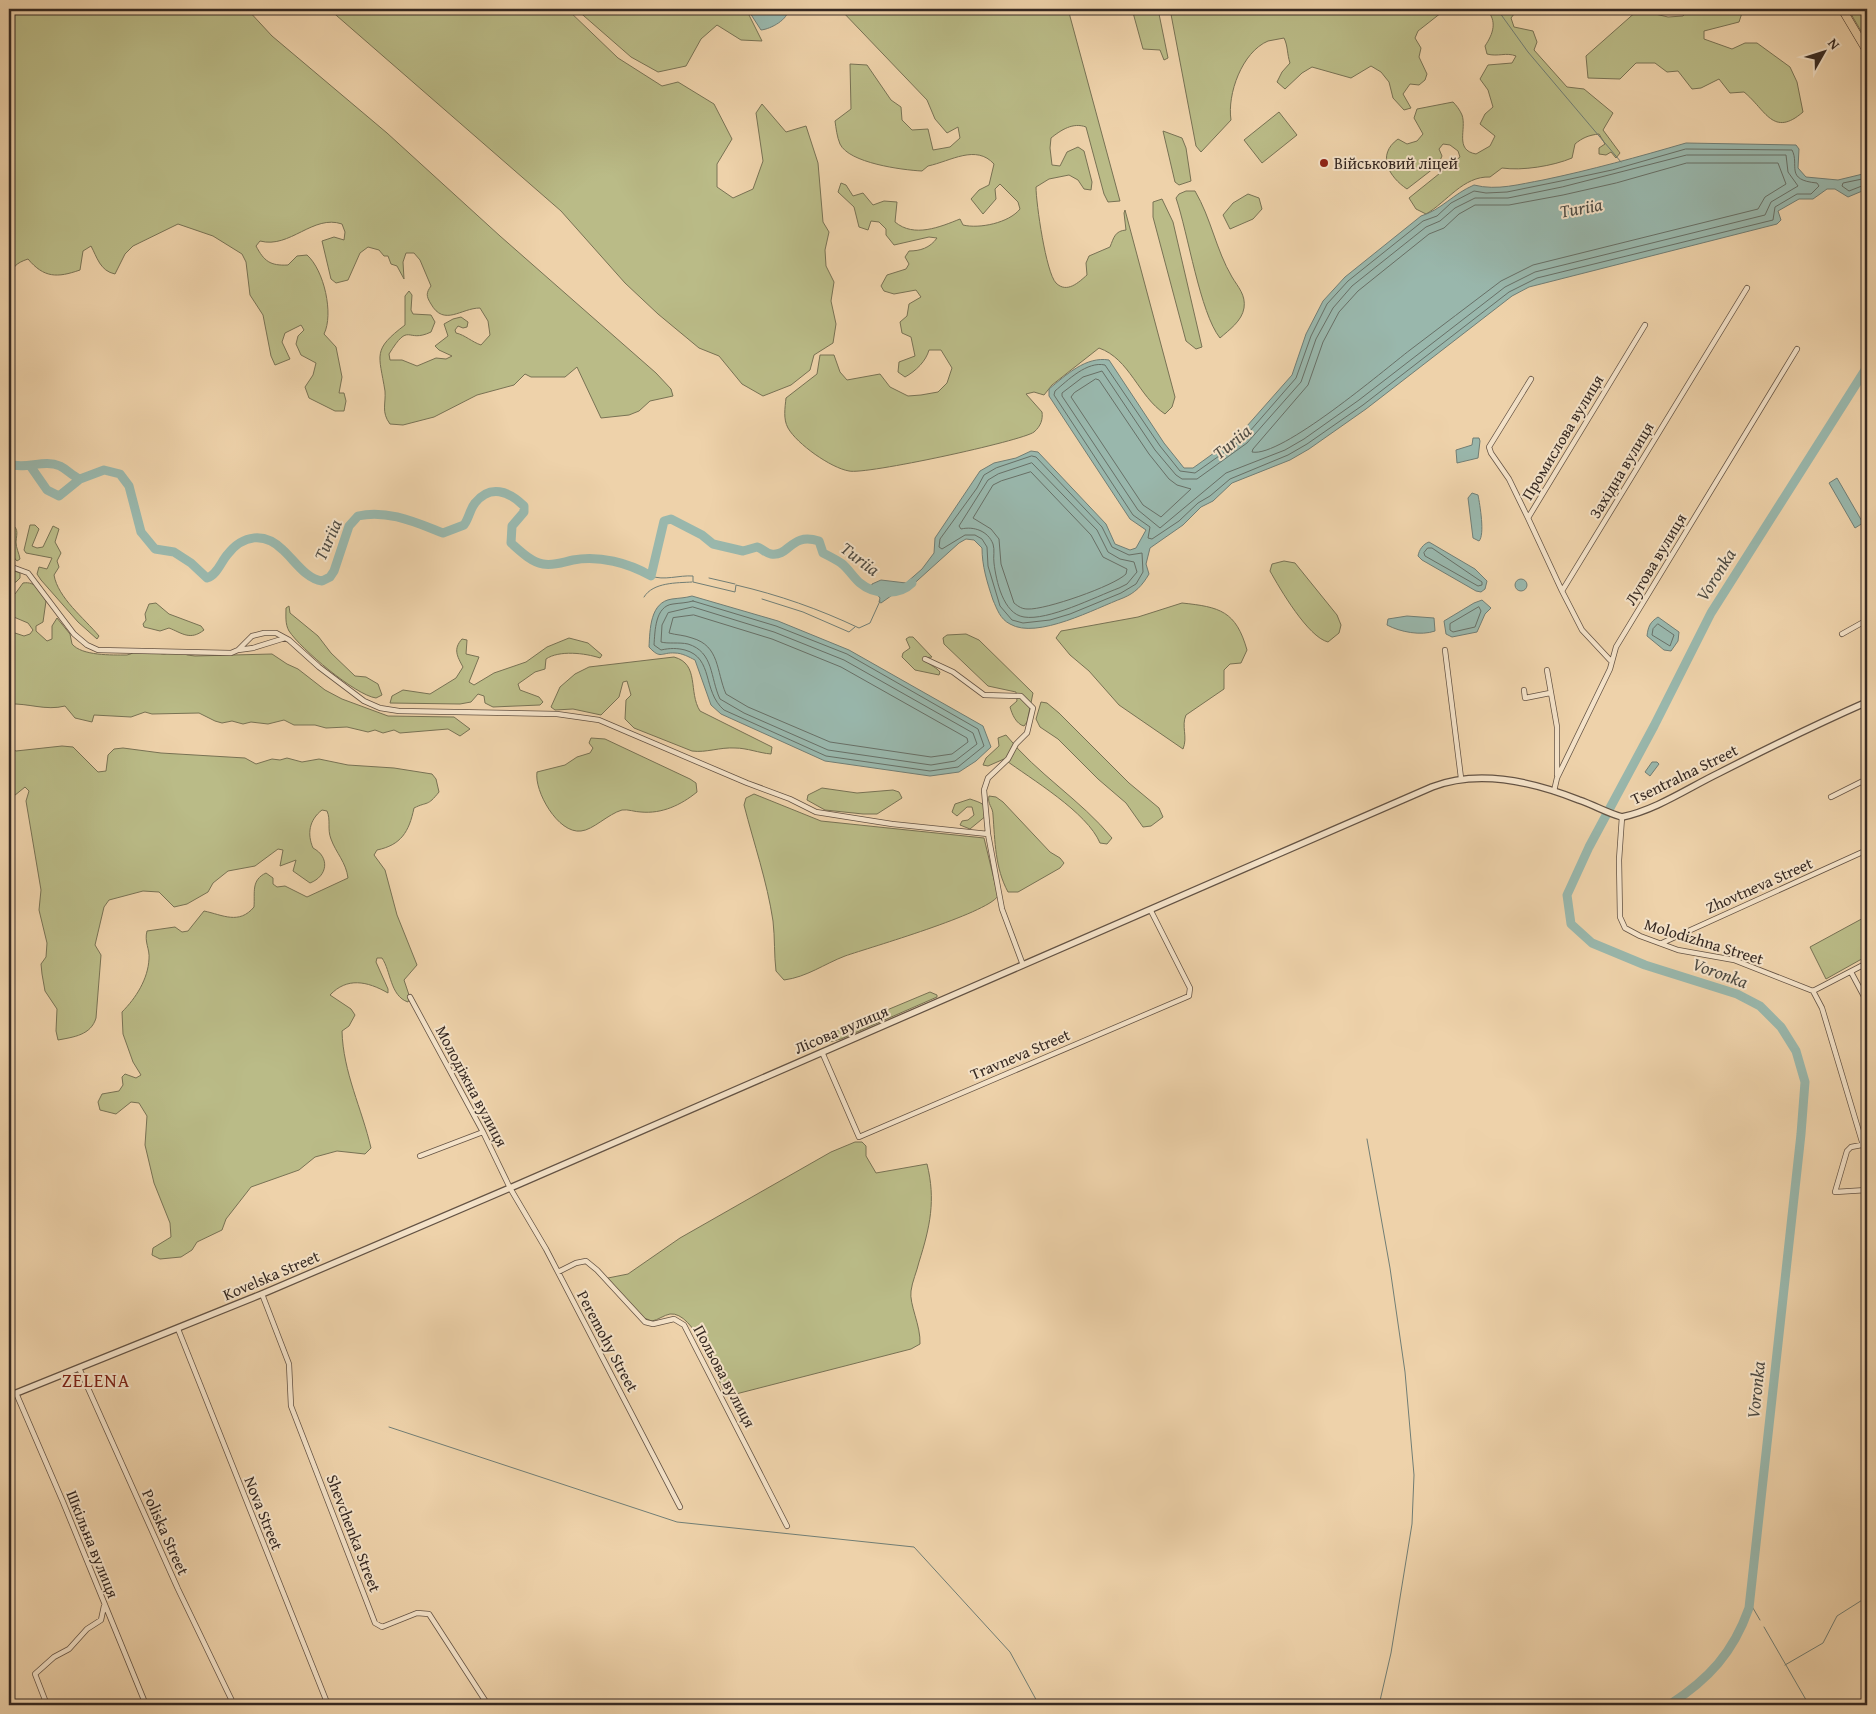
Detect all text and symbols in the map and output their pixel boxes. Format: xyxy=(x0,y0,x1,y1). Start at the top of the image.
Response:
north arrow xyxy=(1798,28,1848,78)
text: N xyxy=(1823,34,1845,54)
place label: Військовий ліцей xyxy=(1334,151,1459,175)
marker: Військовий ліцей xyxy=(1318,157,1330,169)
water label: Turiia xyxy=(1557,190,1605,225)
street label: Промислова вулиця xyxy=(1515,370,1609,504)
water label: Turiia xyxy=(1207,417,1257,466)
street label: Західна вулиця xyxy=(1583,417,1659,523)
street label: Лугова вулиця xyxy=(1618,508,1692,610)
water label: Turiia xyxy=(306,514,349,565)
water label: Turiia xyxy=(835,535,886,583)
water label: Voronka xyxy=(1689,543,1743,606)
street label: Tsentralna Street xyxy=(1626,738,1742,810)
street label: Zhovtneva Street xyxy=(1702,851,1817,919)
street label: Molodizhna Street xyxy=(1641,911,1767,971)
water label: Voronka xyxy=(1689,950,1752,995)
street label: Лісова вулиця xyxy=(790,998,892,1060)
street label: Молодіжна вулиця xyxy=(430,1021,514,1151)
street label: Travneva Street xyxy=(966,1022,1074,1086)
street label: Kovelska Street xyxy=(219,1244,323,1306)
street label: Peremohy Street xyxy=(571,1286,645,1396)
street label: Польова вулиця xyxy=(688,1320,762,1432)
water label: Voronka xyxy=(1739,1359,1772,1420)
district label: ZELENA xyxy=(62,1366,130,1394)
street label: Shevchenka Street xyxy=(321,1471,388,1596)
street label: Nova Street xyxy=(238,1473,290,1554)
street label: Poliska Street xyxy=(136,1485,196,1579)
street label: Шкільна вулиця xyxy=(60,1486,126,1602)

